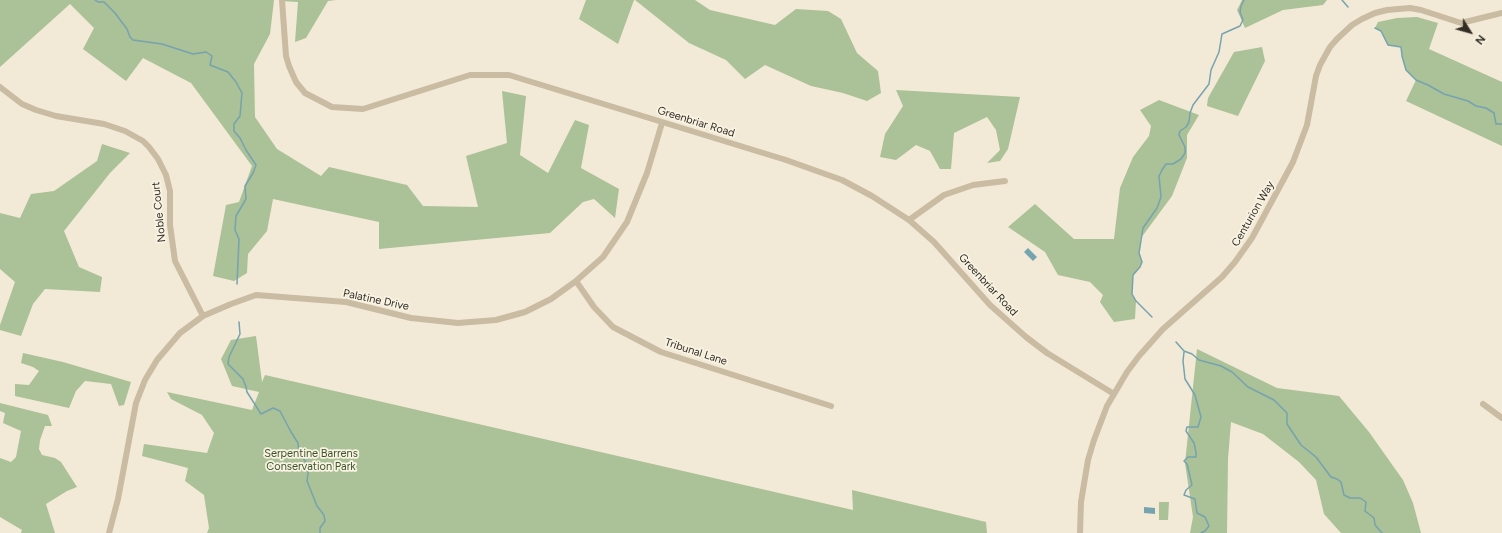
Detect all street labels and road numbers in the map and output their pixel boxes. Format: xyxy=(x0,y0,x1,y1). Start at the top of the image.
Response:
street label: Greenbriar Road xyxy=(656,104,736,140)
street label: Centurion Way xyxy=(1229,179,1277,249)
street label: Noble Court xyxy=(149,181,169,243)
street label: Greenbriar Road xyxy=(956,251,1020,319)
street label: Palatine Drive xyxy=(342,287,410,313)
street label: Tribunal Lane xyxy=(663,336,729,368)

